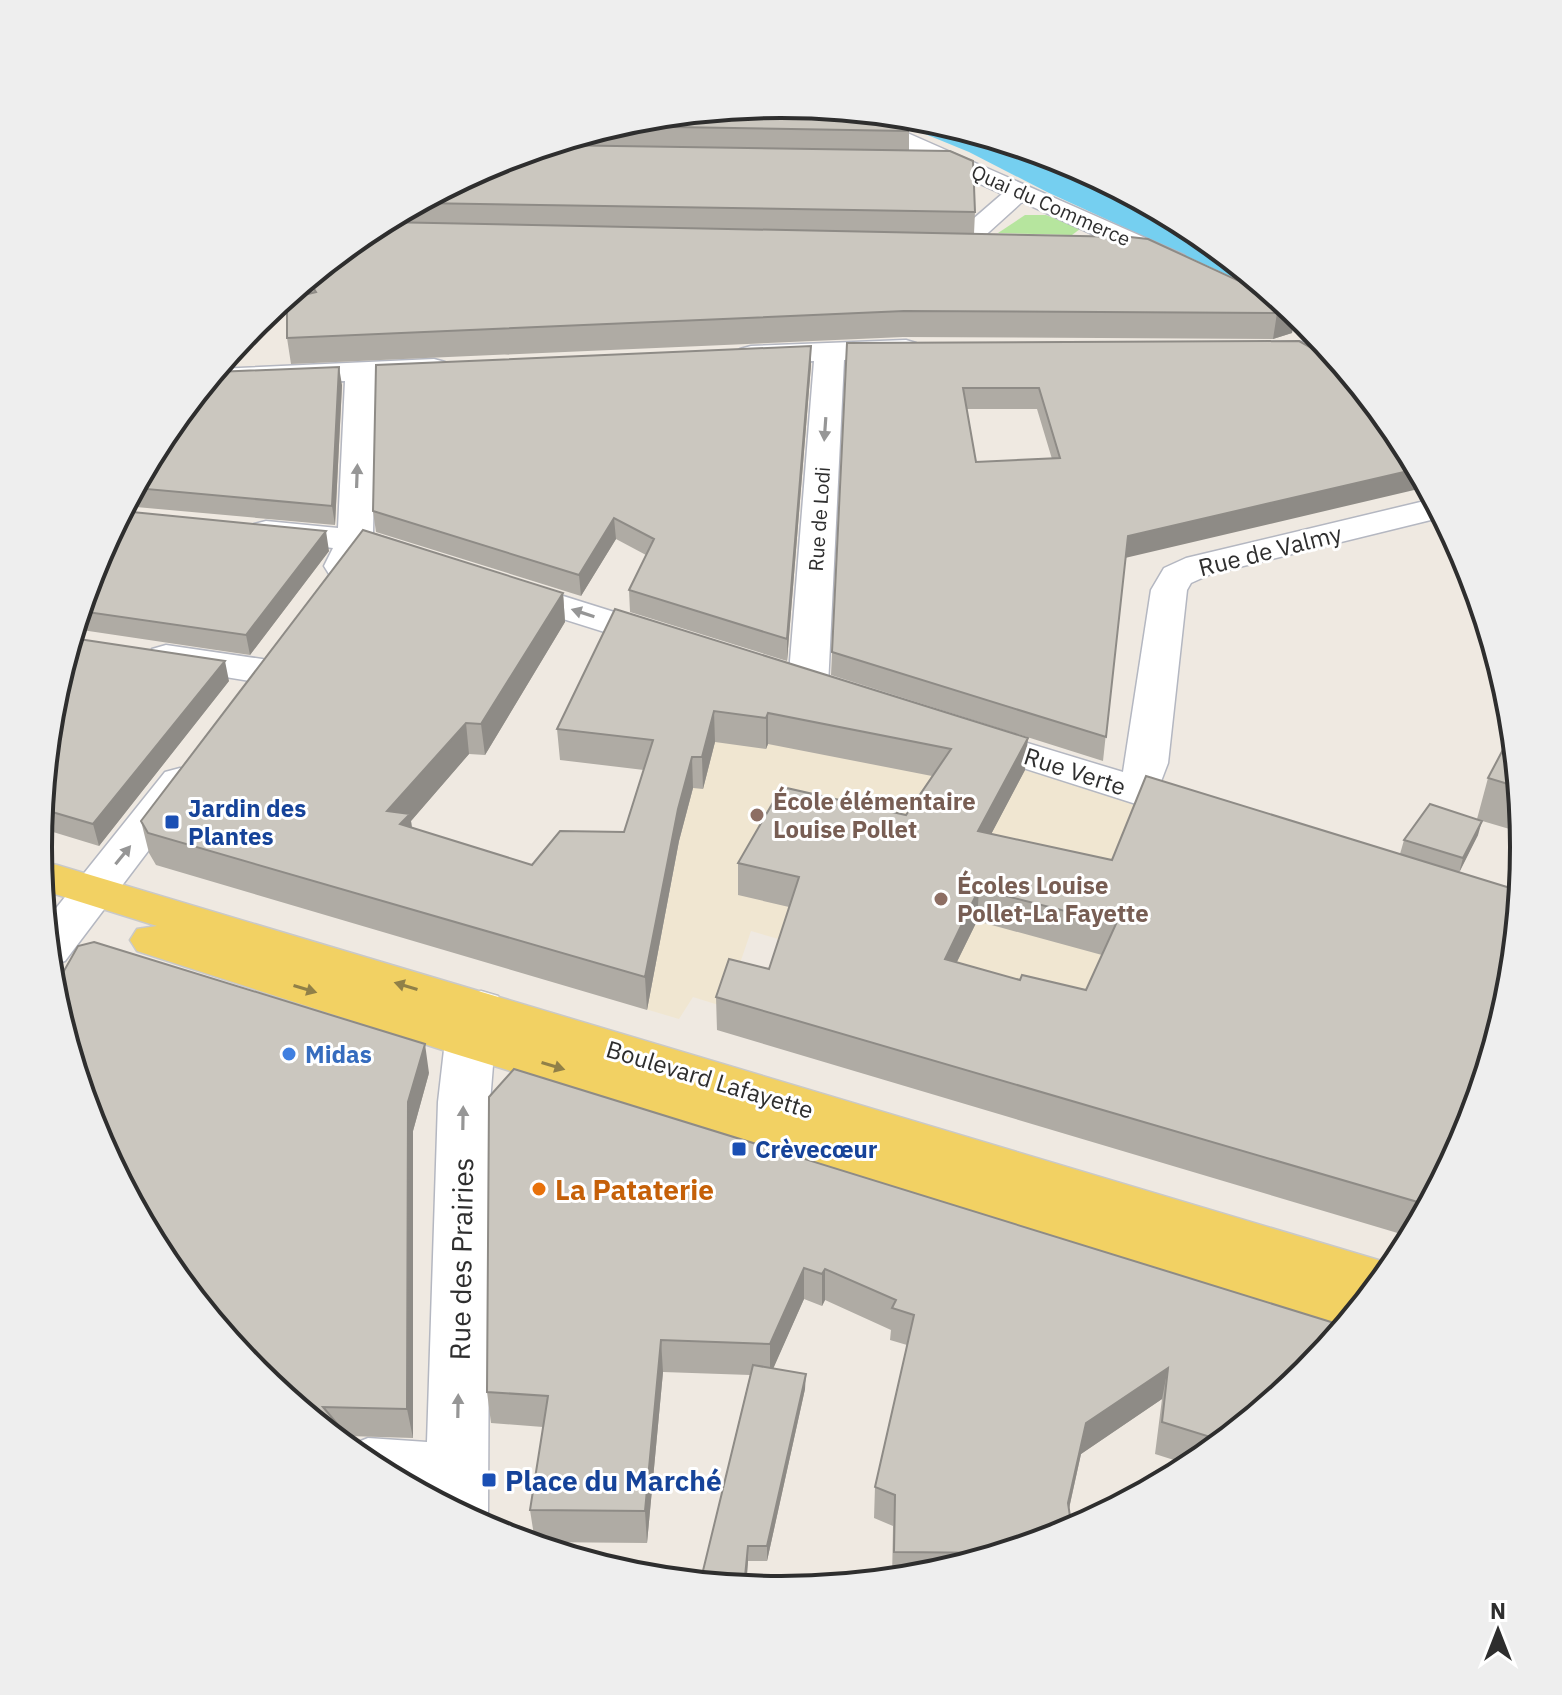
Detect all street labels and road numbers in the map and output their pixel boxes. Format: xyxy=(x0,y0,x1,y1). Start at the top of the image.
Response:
street label: Quai du Commerce xyxy=(967,158,1135,252)
street label: Rue de Lodi xyxy=(802,466,836,572)
street label: Rue de Valmy xyxy=(1195,517,1345,583)
street label: Rue Verte xyxy=(1020,740,1130,802)
street label: Boulevard Lafayette xyxy=(603,1032,817,1126)
street label: Rue des Prairies xyxy=(441,1157,481,1361)

